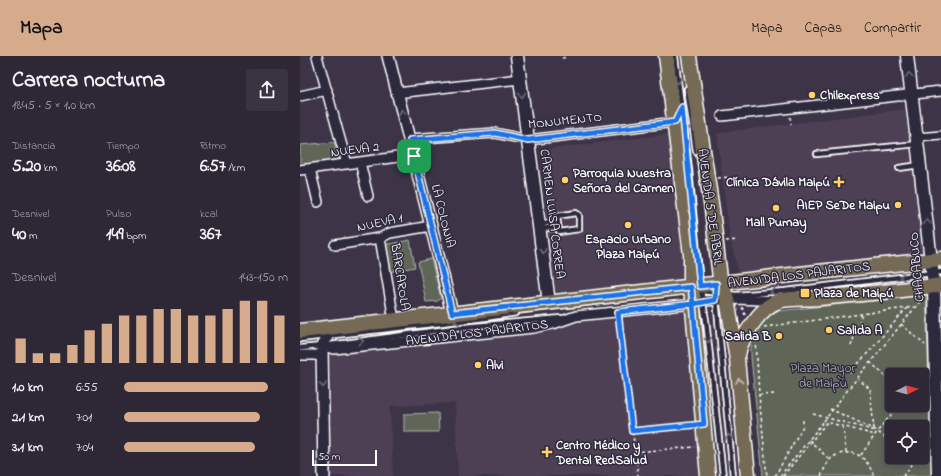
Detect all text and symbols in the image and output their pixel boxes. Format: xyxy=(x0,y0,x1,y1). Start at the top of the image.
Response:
text: Mapa xyxy=(20,15,62,42)
text: Mapa xyxy=(751,18,783,39)
text: Capas xyxy=(805,18,842,39)
text: Compartir xyxy=(864,18,921,39)
text: Carrera nocturna xyxy=(12,65,165,97)
button: share xyxy=(246,69,288,111)
one-way arrow xyxy=(905,72,914,78)
one-way arrow xyxy=(673,78,682,84)
place label: Chilexpress xyxy=(820,86,880,105)
marker: Chilexpress xyxy=(807,90,817,100)
one-way arrow xyxy=(517,92,526,98)
text: 18:45 · 5 × 1.0 km xyxy=(12,96,95,115)
street label: MONUMENTO xyxy=(527,108,603,134)
one-way arrow xyxy=(399,109,407,115)
one-way arrow xyxy=(688,124,697,130)
text: Distancia xyxy=(12,138,56,154)
text: Tiempo xyxy=(106,138,139,154)
text: Ritmo xyxy=(200,138,226,154)
street label: NUEVA 2 xyxy=(330,138,381,162)
pin xyxy=(397,139,431,173)
icon: arrive xyxy=(403,145,425,167)
street label: AVENIDA 5 DE ABRIL xyxy=(692,147,728,267)
street label: CARMEN LUISA CORREA xyxy=(535,148,569,280)
text: 5.20 xyxy=(12,154,41,179)
text: 36:08 xyxy=(106,154,136,179)
text: 6:57 xyxy=(200,154,226,179)
text: km xyxy=(41,160,57,176)
text: /km xyxy=(226,160,245,176)
place label: Parroquia Nuestra Señora del Carmen xyxy=(573,164,674,198)
place label: Clínica Dávila Maipú xyxy=(726,173,831,192)
marker: Parroquia Nuestra Señora del Carmen xyxy=(560,175,570,185)
marker: Clínica Dávila Maipú xyxy=(833,176,845,188)
street label: LA COLONIA xyxy=(426,182,460,250)
place label: AIEP SeDe Maipu xyxy=(797,196,891,215)
marker: AIEP SeDe Maipu xyxy=(893,200,903,210)
marker: Mall Pumay xyxy=(771,203,781,213)
text: Desnivel xyxy=(12,206,49,222)
text: Pulso xyxy=(106,206,131,222)
text: kcal xyxy=(200,206,218,222)
street label: NUEVA 1 xyxy=(355,209,405,237)
place label: Mall Pumay xyxy=(745,213,807,234)
one-way arrow xyxy=(923,219,932,225)
marker: Espacio Urbano Plaza Maipú xyxy=(623,220,633,230)
text: 40 xyxy=(12,222,26,247)
text: 149 xyxy=(106,222,124,247)
text: 367 xyxy=(200,222,222,247)
text: m xyxy=(26,228,38,244)
text: bpm xyxy=(124,228,147,244)
place label: Espacio Urbano Plaza Maipú xyxy=(585,230,671,264)
street label: CHACABUCO xyxy=(904,231,930,303)
street label: BARCAROLA xyxy=(385,241,415,312)
one-way arrow xyxy=(538,248,547,254)
street label: AVENIDA LOS PAJARITOS xyxy=(727,257,871,293)
text: Desnivel xyxy=(12,268,56,287)
text: 143–150 m xyxy=(239,268,288,287)
one-way arrow xyxy=(899,272,905,281)
place label: Plaza de Maipú xyxy=(814,284,894,303)
marker: Plaza de Maipú xyxy=(799,287,811,299)
one-way arrow xyxy=(770,288,776,297)
street label: AVENIDA LOS PAJARITOS xyxy=(405,315,549,351)
one-way arrow xyxy=(454,316,460,325)
place label: Salida A xyxy=(837,321,882,340)
marker: Salida A xyxy=(824,325,834,335)
place label: Salida B xyxy=(725,327,771,346)
marker: Salida B xyxy=(774,331,784,341)
one-way arrow xyxy=(358,337,364,346)
one-way arrow xyxy=(704,337,713,343)
place label: Alvi xyxy=(486,356,504,375)
park label: Plaza Mayor de Maipú xyxy=(791,359,856,393)
marker: Alvi xyxy=(473,360,483,370)
north arrow xyxy=(885,368,929,412)
map controls xyxy=(885,368,929,464)
text: 1.0 km xyxy=(12,378,43,397)
text: 6:55 xyxy=(76,378,98,397)
one-way arrow xyxy=(735,378,744,384)
one-way arrow xyxy=(319,382,327,388)
text: 2.1 km xyxy=(12,408,44,427)
text: 7:01 xyxy=(76,408,92,427)
button: locate xyxy=(885,420,929,464)
one-way arrow xyxy=(725,434,734,440)
place label: Centro Médico y Dental RedSalud xyxy=(555,436,648,470)
text: 3.1 km xyxy=(12,438,43,457)
text: 7:04 xyxy=(76,438,93,457)
marker: Centro Médico y Dental RedSalud xyxy=(541,446,553,458)
scale bar xyxy=(312,448,377,467)
text: 50 m xyxy=(318,449,340,465)

